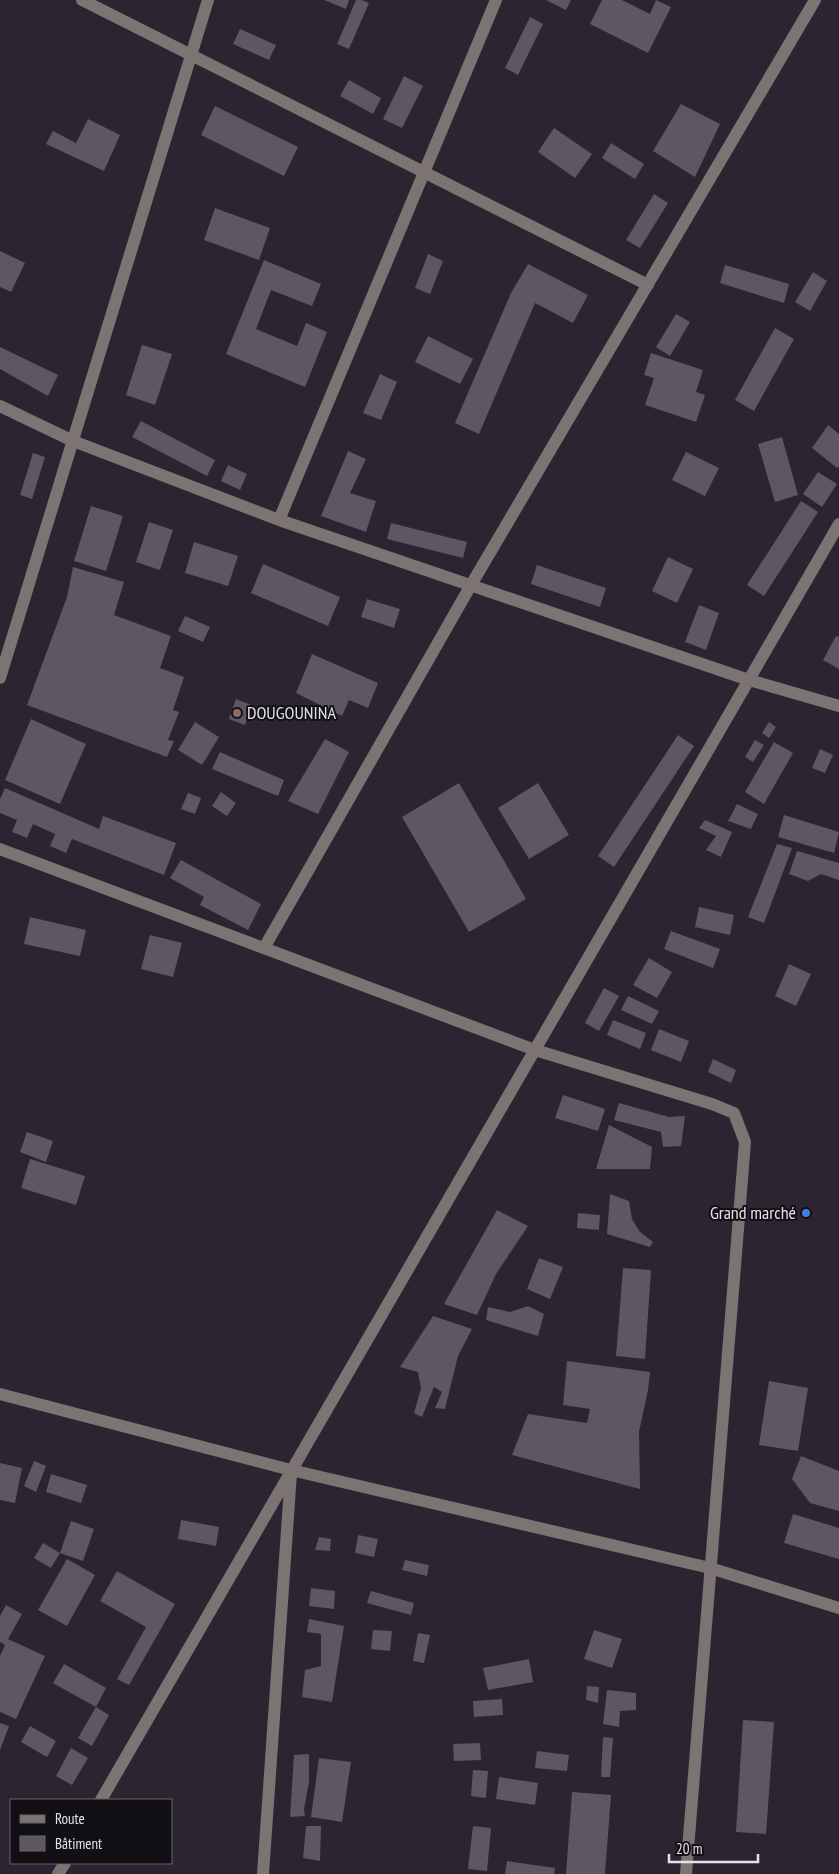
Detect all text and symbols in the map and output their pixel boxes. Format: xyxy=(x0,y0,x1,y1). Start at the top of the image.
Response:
place label: DOUGOUNINA xyxy=(247,701,336,724)
marker: DOUGOUNINA xyxy=(231,707,243,719)
place label: Grand marché xyxy=(710,1201,796,1224)
marker: Grand marché xyxy=(800,1207,812,1219)
legend xyxy=(10,1799,172,1864)
text: Route xyxy=(55,1809,85,1828)
scale bar xyxy=(669,1832,758,1864)
text: Bâtiment xyxy=(55,1834,102,1853)
text: 20 m xyxy=(676,1839,702,1858)

